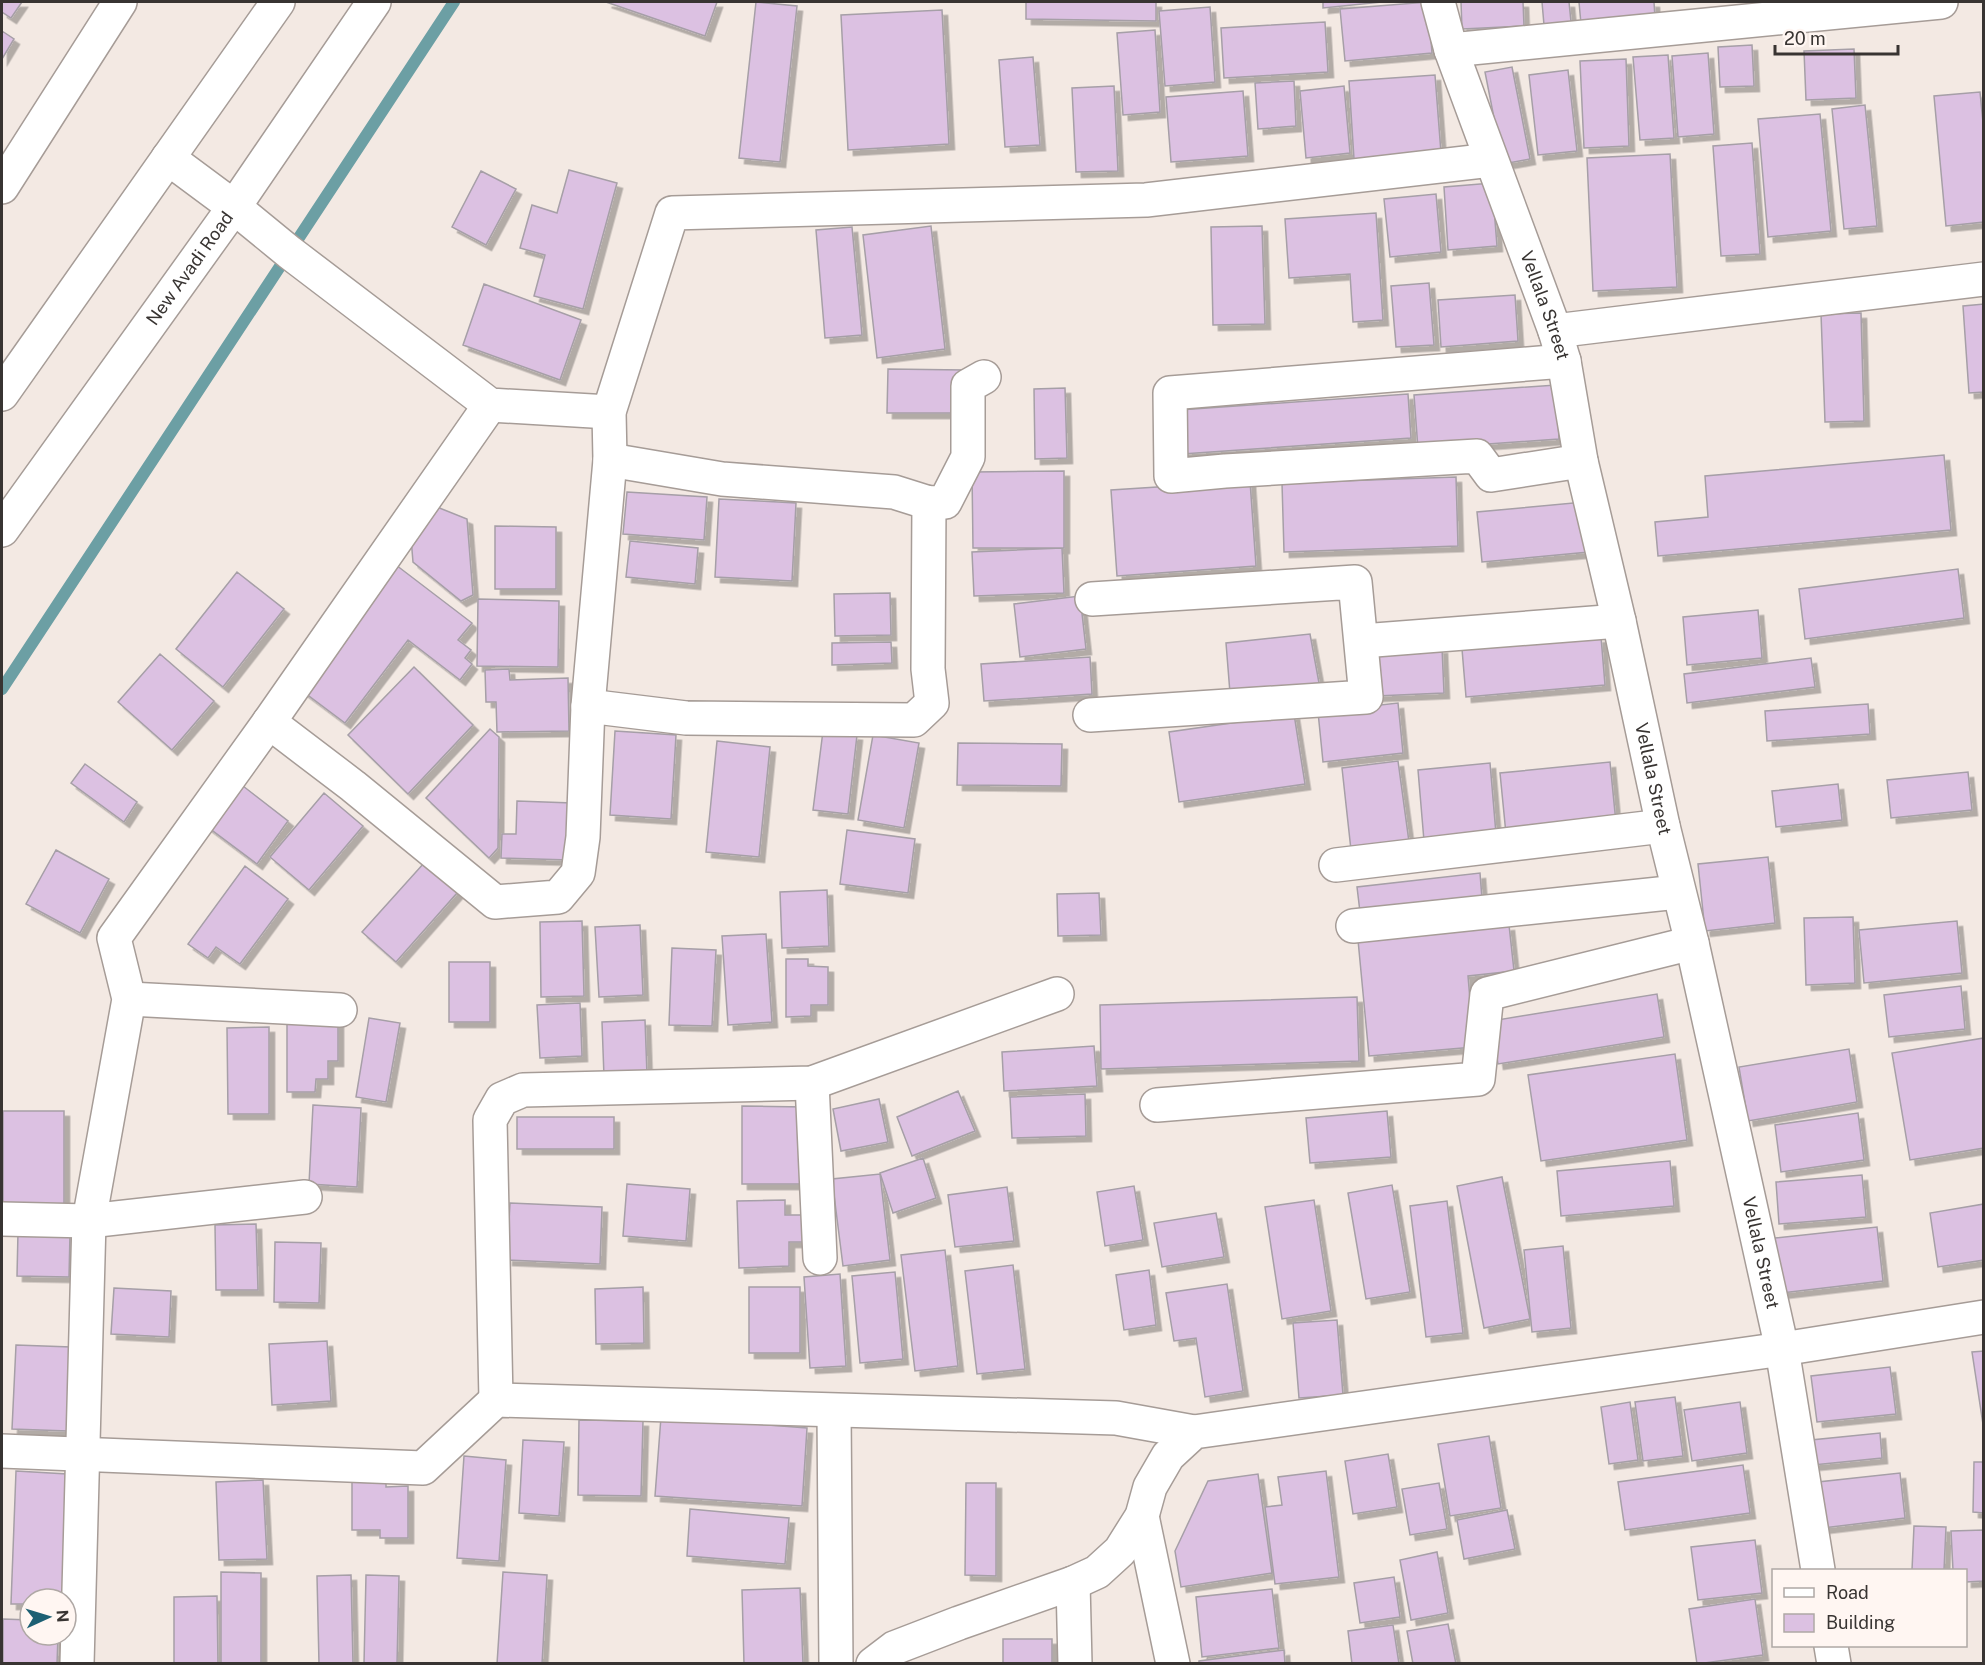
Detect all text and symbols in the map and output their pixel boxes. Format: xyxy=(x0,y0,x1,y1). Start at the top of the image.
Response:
scale bar xyxy=(1775,18,1898,56)
text: 20 m xyxy=(1784,28,1826,49)
street label: New Avadi Road xyxy=(142,207,237,329)
street label: Vellala Street xyxy=(1516,248,1574,362)
street label: Vellala Street xyxy=(1631,721,1676,837)
street label: Vellala Street xyxy=(1739,1194,1784,1311)
legend xyxy=(1772,1569,1967,1647)
text: Road xyxy=(1826,1582,1869,1603)
north arrow xyxy=(18,1587,78,1647)
text: N xyxy=(53,1609,72,1623)
text: Building xyxy=(1826,1612,1895,1633)

